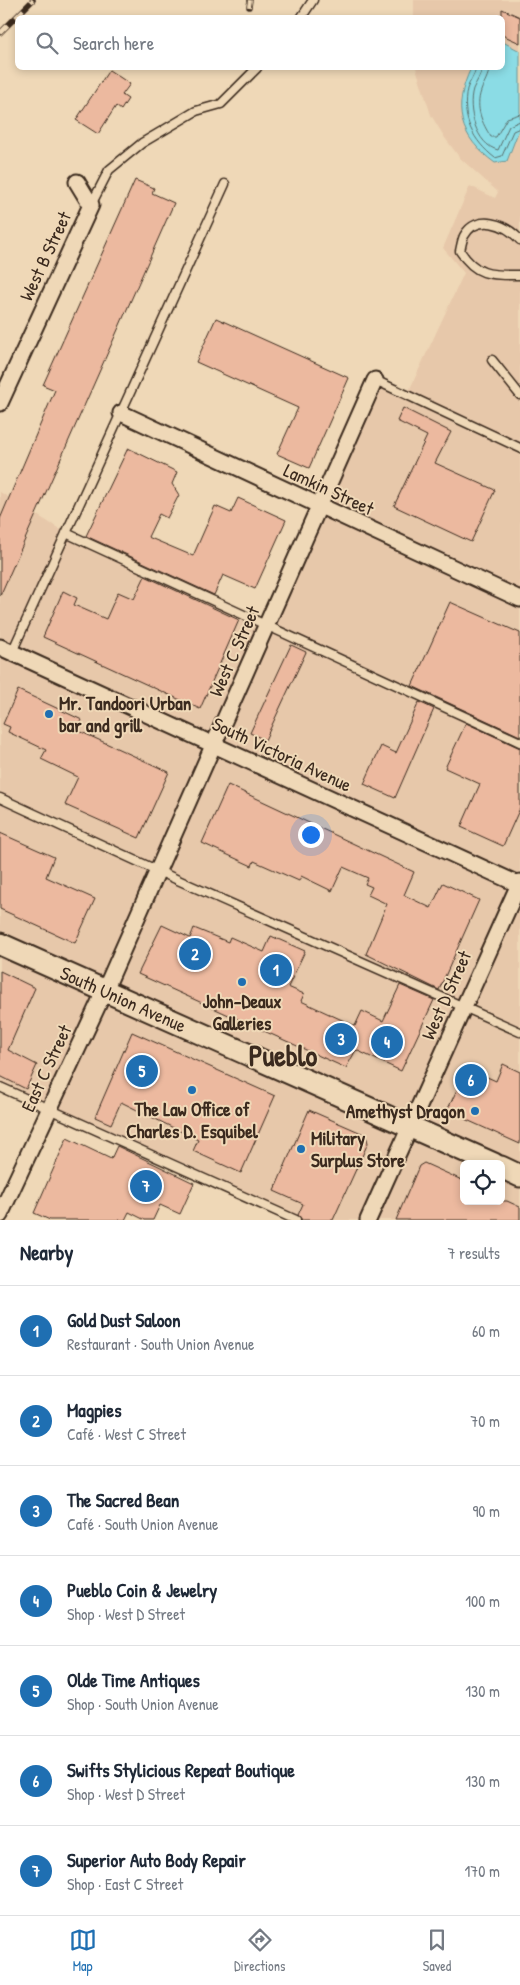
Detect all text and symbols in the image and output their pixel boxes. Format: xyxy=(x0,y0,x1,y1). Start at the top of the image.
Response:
search box xyxy=(15,15,505,70)
icon: search xyxy=(33,29,61,57)
text: Search here xyxy=(73,30,154,56)
street label: West B Street xyxy=(13,207,77,305)
street label: Lamkin Street xyxy=(280,457,379,521)
street label: West C Street xyxy=(202,601,266,700)
place label: Mr. Tandoori Urban bar and grill xyxy=(59,690,192,739)
marker: Mr. Tandoori Urban bar and grill xyxy=(43,708,55,720)
street label: South Victoria Avenue xyxy=(208,710,356,798)
your location xyxy=(298,822,324,848)
pin: 2 xyxy=(179,935,211,973)
street label: West D Street xyxy=(415,946,477,1044)
pin: 1 xyxy=(260,951,292,989)
street label: South Union Avenue xyxy=(56,960,191,1038)
marker: John-Deaux Galleries xyxy=(236,976,248,988)
place label: John-Deaux Galleries xyxy=(202,988,282,1036)
street label: East C Street xyxy=(15,1020,78,1116)
pin: 3 xyxy=(325,1020,357,1058)
pin: 4 xyxy=(371,1023,403,1061)
district label: Pueblo xyxy=(249,1036,318,1075)
pin: 5 xyxy=(126,1052,158,1090)
pin: 6 xyxy=(455,1061,487,1099)
marker: The Law Office of Charles D. Esquibel xyxy=(186,1084,198,1096)
place label: The Law Office of Charles D. Esquibel xyxy=(126,1096,259,1145)
place label: Amethyst Dragon xyxy=(346,1098,465,1125)
marker: Amethyst Dragon xyxy=(469,1105,481,1117)
place label: Military Surplus Store xyxy=(311,1125,405,1174)
marker: Military Surplus Store xyxy=(295,1143,307,1155)
map controls xyxy=(460,1160,505,1205)
button: locate xyxy=(460,1160,505,1205)
pin: 7 xyxy=(130,1167,162,1205)
text: Nearby xyxy=(20,1238,73,1267)
text: 7 results xyxy=(447,1242,500,1264)
text: Gold Dust Saloon xyxy=(67,1307,181,1333)
text: 1 xyxy=(33,1320,39,1342)
text: 60 m xyxy=(472,1320,500,1342)
text: Restaurant · South Union Avenue xyxy=(67,1333,254,1355)
text: Magpies xyxy=(67,1397,121,1423)
text: 2 xyxy=(32,1410,40,1432)
text: 70 m xyxy=(470,1410,500,1432)
text: Café · West C Street xyxy=(67,1423,186,1445)
text: The Sacred Bean xyxy=(67,1487,179,1513)
text: 3 xyxy=(32,1500,40,1522)
text: 90 m xyxy=(472,1500,500,1522)
text: Café · South Union Avenue xyxy=(67,1513,218,1535)
text: Pueblo Coin & Jewelry xyxy=(67,1577,217,1603)
text: 4 xyxy=(33,1590,39,1612)
text: 100 m xyxy=(465,1590,500,1612)
text: Shop · West D Street xyxy=(67,1603,185,1625)
text: Olde Time Antiques xyxy=(67,1667,200,1693)
text: 5 xyxy=(33,1680,39,1702)
text: 130 m xyxy=(465,1680,500,1702)
text: Shop · South Union Avenue xyxy=(67,1693,219,1715)
text: Swifts Stylicious Repeat Boutique xyxy=(67,1757,295,1783)
text: 6 xyxy=(33,1770,39,1792)
text: 130 m xyxy=(465,1770,500,1792)
text: Shop · West D Street xyxy=(67,1783,185,1805)
text: Superior Auto Body Repair xyxy=(67,1847,246,1873)
text: 7 xyxy=(32,1860,40,1882)
text: 170 m xyxy=(465,1860,500,1882)
text: Shop · East C Street xyxy=(67,1873,183,1895)
tab: Map xyxy=(69,1926,97,1975)
tab: Directions xyxy=(234,1926,285,1975)
tab: Saved xyxy=(423,1926,451,1975)

